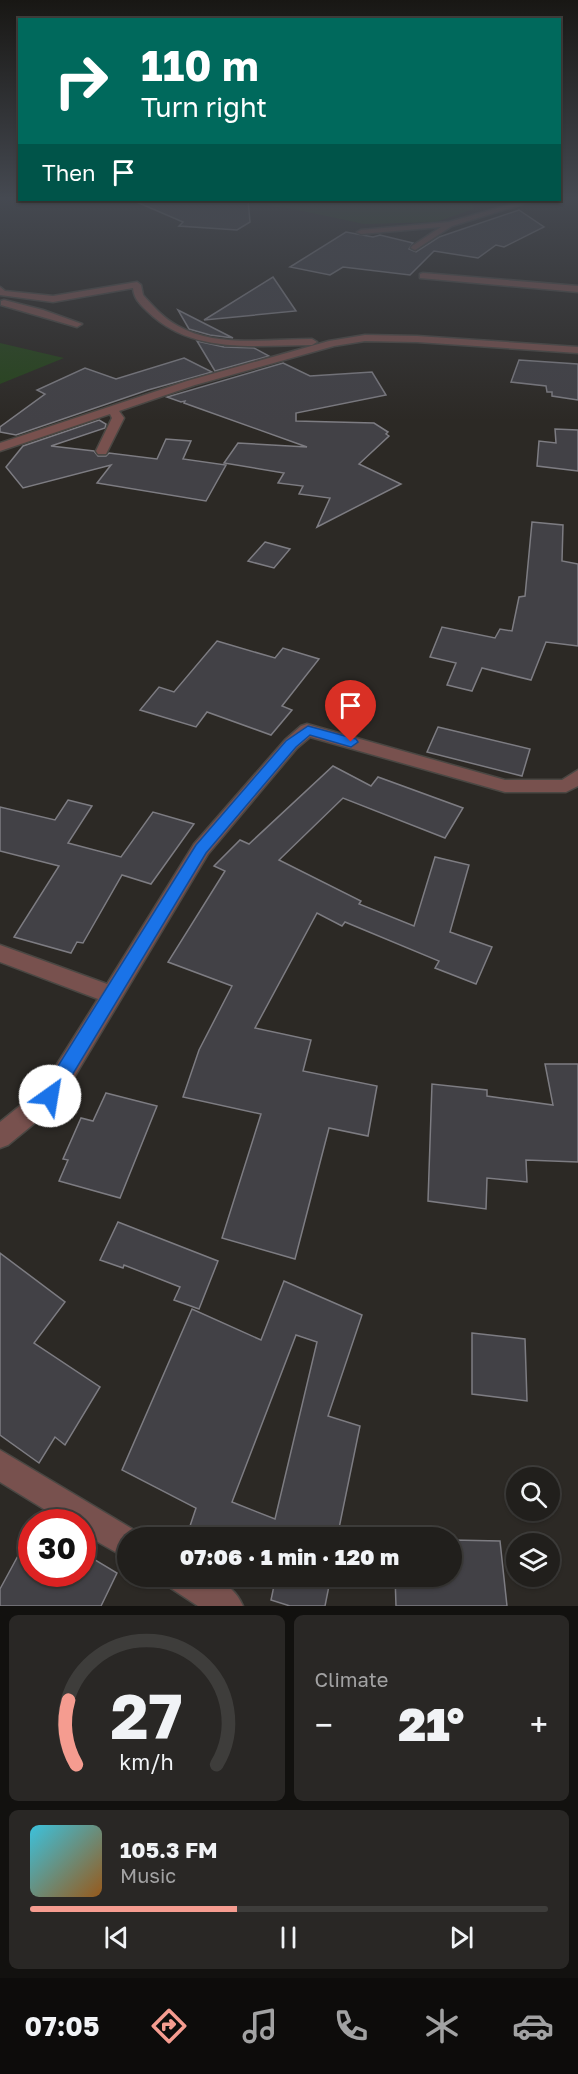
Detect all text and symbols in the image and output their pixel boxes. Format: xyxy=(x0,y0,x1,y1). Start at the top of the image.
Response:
text: 110 m xyxy=(141,40,259,90)
icon: right xyxy=(42,42,120,120)
text: Turn right xyxy=(141,91,267,123)
icon: arrive xyxy=(107,156,140,189)
text: Then xyxy=(42,159,95,186)
pin xyxy=(325,680,376,742)
icon: arrive xyxy=(334,689,367,722)
position arrow xyxy=(18,1064,82,1128)
map controls xyxy=(506,1467,560,1587)
button: search xyxy=(506,1467,560,1521)
speed limit sign: 30 xyxy=(18,1509,96,1587)
button: layers xyxy=(506,1533,560,1587)
text: 07:06 · 1 min · 120 m xyxy=(180,1543,399,1570)
text: Climate xyxy=(315,1667,388,1691)
text: 27 xyxy=(111,1678,183,1753)
text: 21° xyxy=(398,1697,464,1751)
text: − xyxy=(315,1705,333,1744)
text: + xyxy=(530,1705,548,1744)
text: km/h xyxy=(119,1749,174,1775)
text: 105.3 FM xyxy=(120,1836,218,1863)
text: Music xyxy=(120,1863,176,1887)
icon: previous xyxy=(100,1921,133,1954)
icon: pause xyxy=(272,1921,305,1954)
icon: next xyxy=(445,1921,478,1954)
icon: directions xyxy=(148,2005,190,2047)
icon: music xyxy=(239,2005,281,2047)
icon: phone xyxy=(330,2005,372,2047)
icon: climate xyxy=(421,2005,463,2047)
icon: car xyxy=(512,2005,554,2047)
text: 07:05 xyxy=(24,2010,99,2042)

